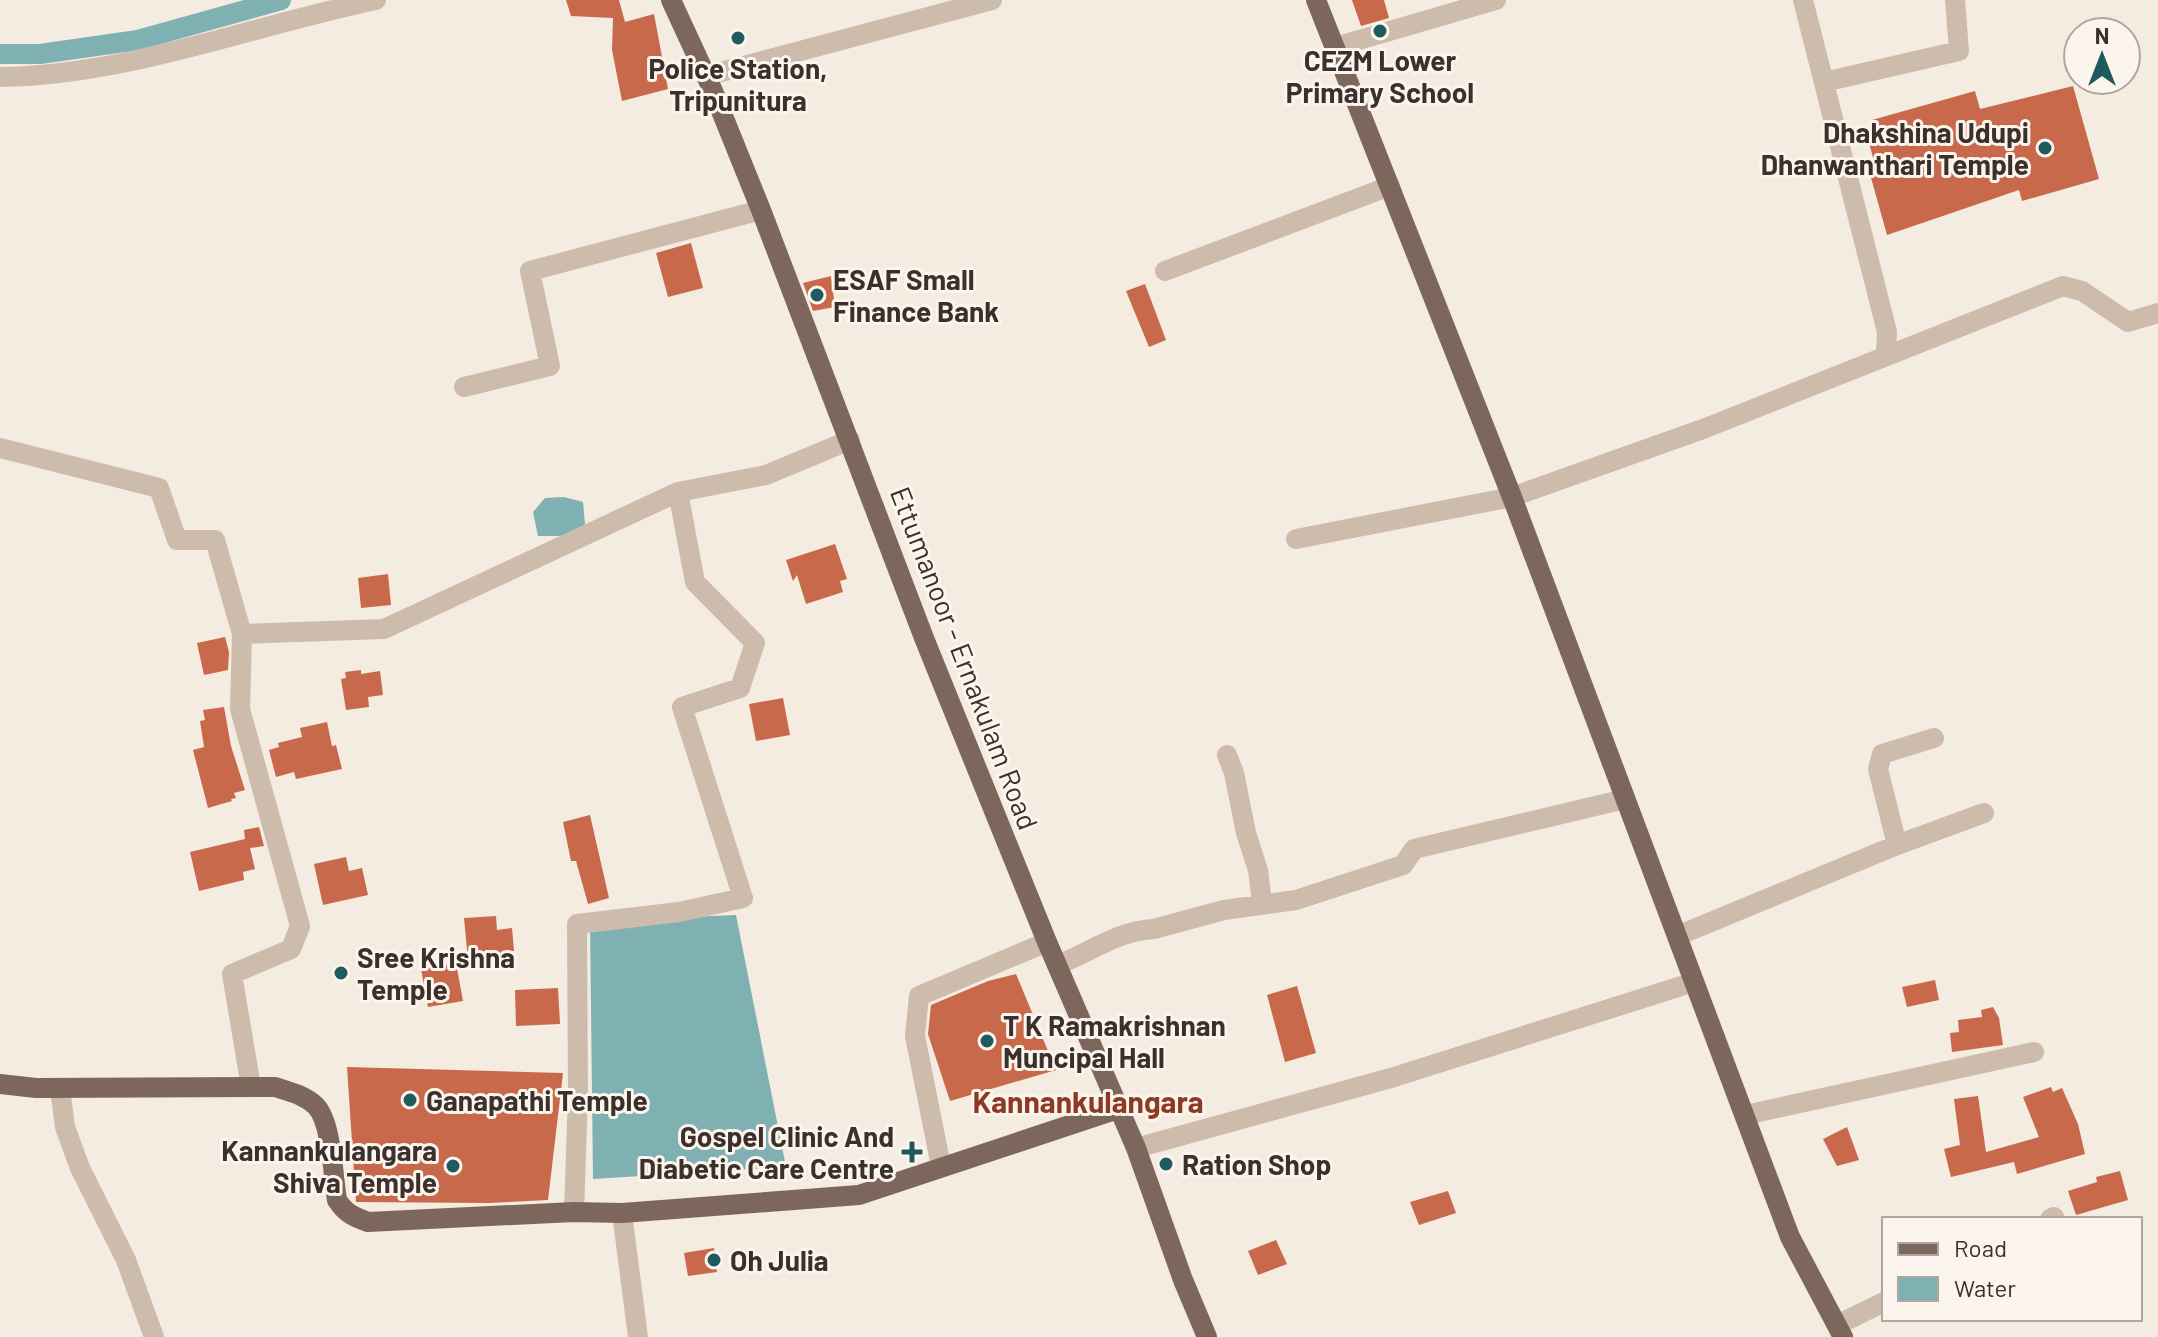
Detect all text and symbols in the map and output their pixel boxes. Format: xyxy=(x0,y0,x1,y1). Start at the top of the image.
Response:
north arrow xyxy=(2062,16,2142,96)
marker: CEZM Lower Primary School xyxy=(1371,22,1389,40)
text: N xyxy=(2095,22,2109,48)
marker: Police Station, Tripunitura xyxy=(729,29,747,47)
place label: CEZM Lower Primary School xyxy=(1286,43,1474,109)
place label: Police Station, Tripunitura xyxy=(649,51,827,117)
place label: Dhakshina Udupi Dhanwanthari Temple xyxy=(1761,115,2029,181)
marker: Dhakshina Udupi Dhanwanthari Temple xyxy=(2036,139,2054,157)
place label: ESAF Small Finance Bank xyxy=(833,262,999,328)
marker: ESAF Small Finance Bank xyxy=(808,286,826,304)
street label: Ettumanoor - Ernakulam Road xyxy=(884,482,1046,834)
place label: Sree Krishna Temple xyxy=(357,940,515,1006)
marker: Sree Krishna Temple xyxy=(332,964,350,982)
place label: T K Ramakrishnan Muncipal Hall xyxy=(1003,1008,1226,1074)
marker: T K Ramakrishnan Muncipal Hall xyxy=(978,1032,996,1050)
place label: Ganapathi Temple xyxy=(426,1083,648,1117)
district label: Kannankulangara xyxy=(972,1083,1204,1119)
marker: Ganapathi Temple xyxy=(401,1091,419,1109)
place label: Gospel Clinic And Diabetic Care Centre xyxy=(639,1119,894,1185)
place label: Kannankulangara Shiva Temple xyxy=(221,1133,437,1199)
marker: Gospel Clinic And Diabetic Care Centre xyxy=(901,1141,923,1163)
place label: Ration Shop xyxy=(1182,1147,1331,1181)
marker: Ration Shop xyxy=(1157,1155,1175,1173)
marker: Kannankulangara Shiva Temple xyxy=(444,1157,462,1175)
legend xyxy=(1882,1217,2142,1321)
text: Road xyxy=(1954,1233,2007,1262)
place label: Oh Julia xyxy=(730,1243,829,1277)
marker: Oh Julia xyxy=(705,1251,723,1269)
text: Water xyxy=(1954,1273,2016,1302)

